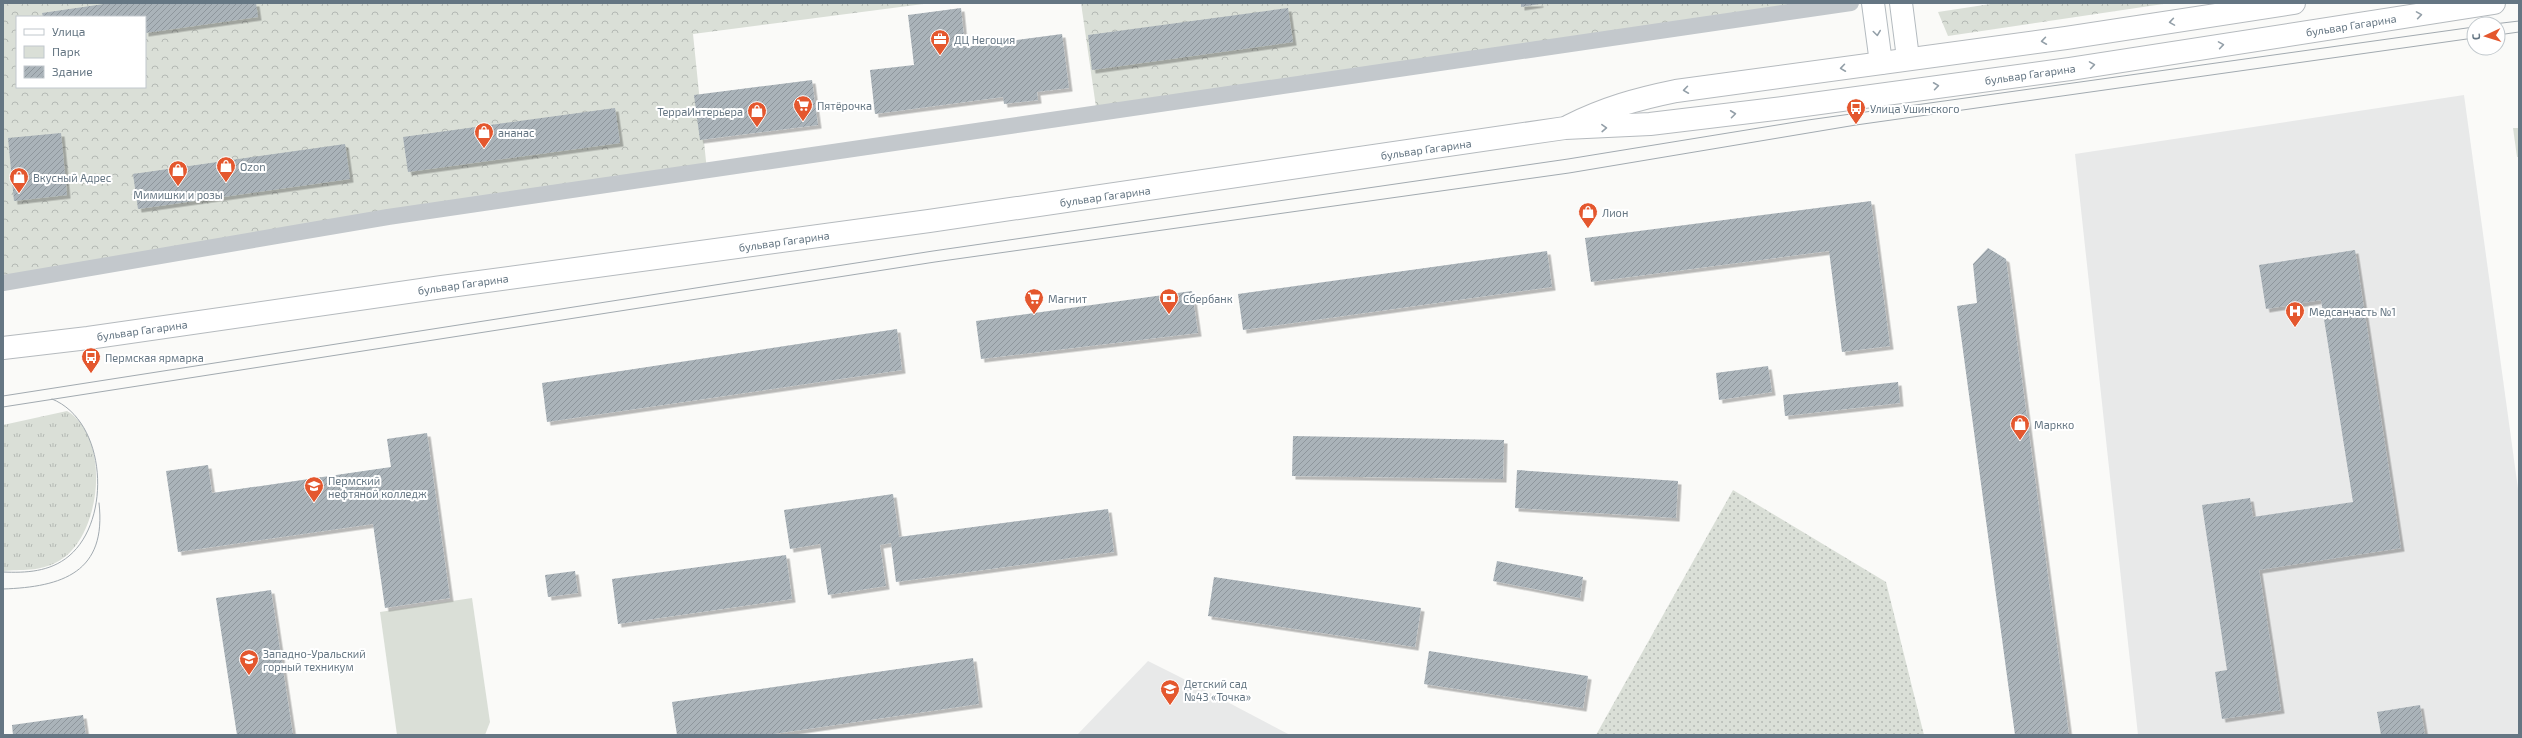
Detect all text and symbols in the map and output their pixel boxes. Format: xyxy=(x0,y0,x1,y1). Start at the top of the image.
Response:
street label: бульвар Гагарина xyxy=(2305,11,2397,40)
one-way arrow xyxy=(2416,11,2422,20)
legend xyxy=(16,16,146,88)
north arrow xyxy=(2466,16,2506,56)
one-way arrow xyxy=(2169,17,2175,26)
text: Улица xyxy=(52,24,85,38)
office icon: ДЦ Негоция xyxy=(929,28,951,56)
one-way arrow xyxy=(1872,30,1881,36)
place label: ДЦ Негоция xyxy=(954,33,1015,46)
text: С xyxy=(2469,33,2482,40)
one-way arrow xyxy=(2041,36,2047,45)
one-way arrow xyxy=(2218,41,2224,50)
text: Парк xyxy=(52,44,81,58)
street label: бульвар Гагарина xyxy=(1984,61,2076,88)
one-way arrow xyxy=(2089,61,2096,70)
text: Здание xyxy=(52,64,93,78)
one-way arrow xyxy=(1840,64,1846,73)
one-way arrow xyxy=(1933,82,1939,91)
one-way arrow xyxy=(1683,85,1689,94)
supermarket icon: Пятёрочка xyxy=(792,94,814,122)
bus stop icon: Улица Ушинского xyxy=(1845,97,1867,125)
place label: Пятёрочка xyxy=(817,99,872,112)
shop icon: ТерраИнтерьера xyxy=(746,100,768,128)
place label: Улица Ушинского xyxy=(1870,102,1960,115)
place label: ТерраИнтерьера xyxy=(657,105,743,118)
one-way arrow xyxy=(1730,110,1736,119)
shop icon: ананас xyxy=(473,121,495,149)
one-way arrow xyxy=(1601,123,1607,132)
place label: ананас xyxy=(498,126,534,139)
street label: бульвар Гагарина xyxy=(1380,136,1472,163)
shop icon: Ozon xyxy=(215,155,237,183)
shop icon: Мимишки и розы xyxy=(167,159,189,187)
place label: Ozon xyxy=(240,160,266,173)
shop icon: Вкусный Адрес xyxy=(8,166,30,194)
place label: Вкусный Адрес xyxy=(33,171,111,185)
street label: бульвар Гагарина xyxy=(1059,183,1151,210)
place label: Мимишки и розы xyxy=(133,188,223,201)
shop icon: Лион xyxy=(1577,201,1599,229)
place label: Лион xyxy=(1602,206,1628,219)
street label: бульвар Гагарина xyxy=(738,228,830,255)
street label: бульвар Гагарина xyxy=(417,271,509,298)
supermarket icon: Магнит xyxy=(1023,287,1045,315)
bank icon: Сбербанк xyxy=(1158,287,1180,315)
place label: Магнит xyxy=(1048,292,1088,305)
place label: Сбербанк xyxy=(1183,292,1233,305)
hospital icon: Медсанчасть №1 xyxy=(2284,300,2306,328)
place label: Медсанчасть №1 xyxy=(2309,305,2396,318)
street label: бульвар Гагарина xyxy=(96,317,188,344)
bus stop icon: Пермская ярмарка xyxy=(80,346,102,374)
place label: Пермская ярмарка xyxy=(105,351,204,364)
shop icon: Маркко xyxy=(2009,413,2031,441)
place label: Маркко xyxy=(2034,418,2074,431)
place label: Пермский нефтяной колледж xyxy=(328,474,427,500)
school or university icon: Пермский нефтяной колледж xyxy=(303,475,325,503)
place label: Западно-Уральский горный техникум xyxy=(263,647,366,674)
school or university icon: Западно-Уральский горный техникум xyxy=(238,648,260,676)
place label: Детский сад №43 «Точка» xyxy=(1184,677,1251,703)
school or university icon: Детский сад №43 «Точка» xyxy=(1159,678,1181,706)

